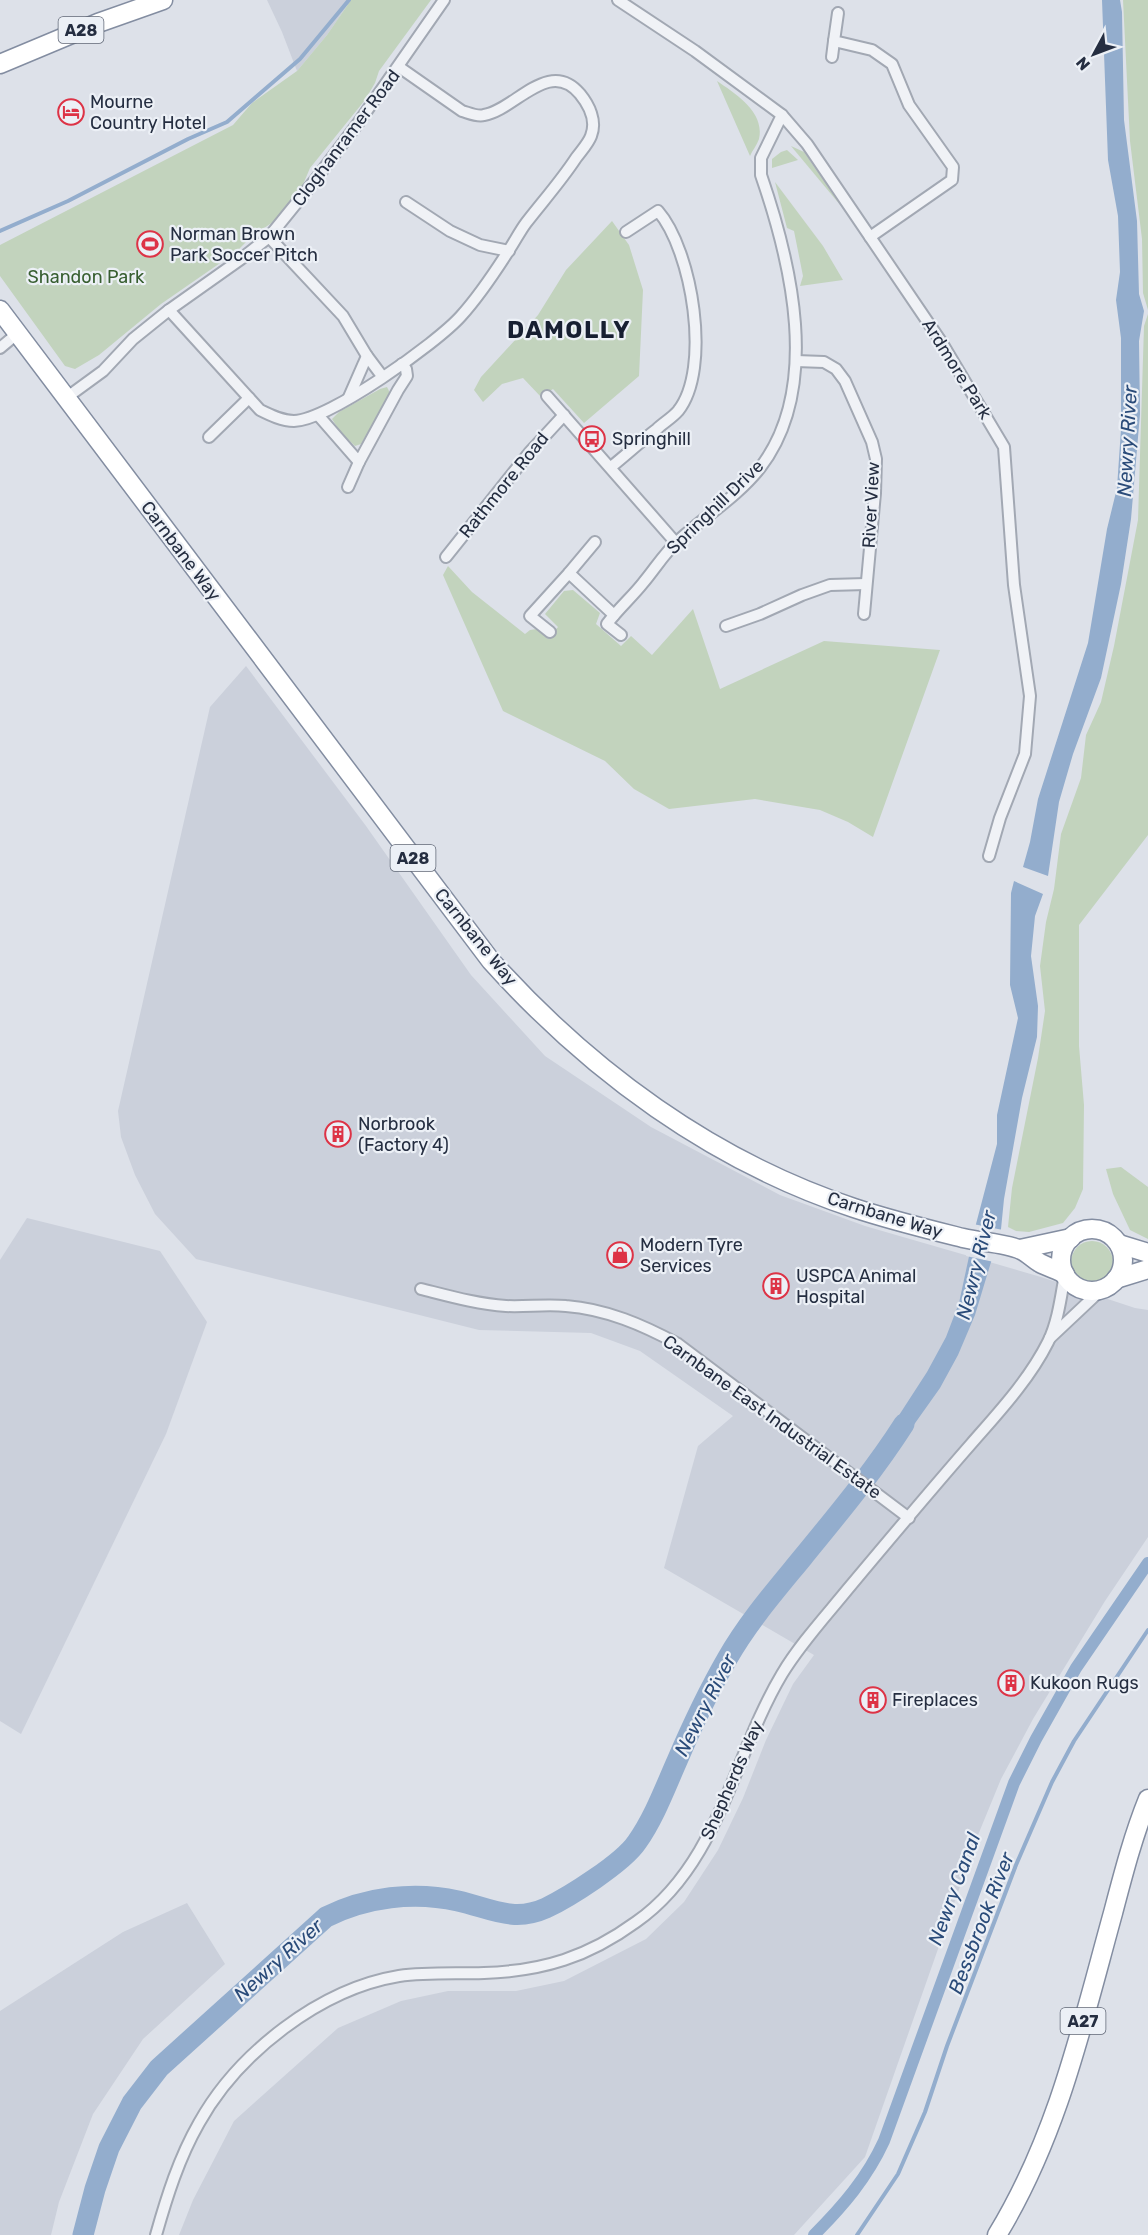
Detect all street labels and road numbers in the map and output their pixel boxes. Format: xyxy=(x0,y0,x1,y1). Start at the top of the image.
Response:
road number: A28 xyxy=(58,17,104,43)
street label: Cloghanramer Road xyxy=(287,65,405,211)
street label: Ardmore Park xyxy=(917,315,997,424)
street label: Rathmore Road xyxy=(455,428,553,542)
street label: Springhill Drive xyxy=(662,455,768,559)
street label: River View xyxy=(858,461,884,549)
street label: Carnbane Way xyxy=(136,497,226,605)
road number: A28 xyxy=(390,845,436,871)
street label: Carnbane Way xyxy=(430,884,522,990)
street label: Carnbane Way xyxy=(825,1187,945,1243)
street label: Carnbane East Industrial Estate xyxy=(658,1330,886,1504)
street label: Shepherds Way xyxy=(696,1717,768,1843)
road number: A27 xyxy=(1060,2008,1106,2034)

